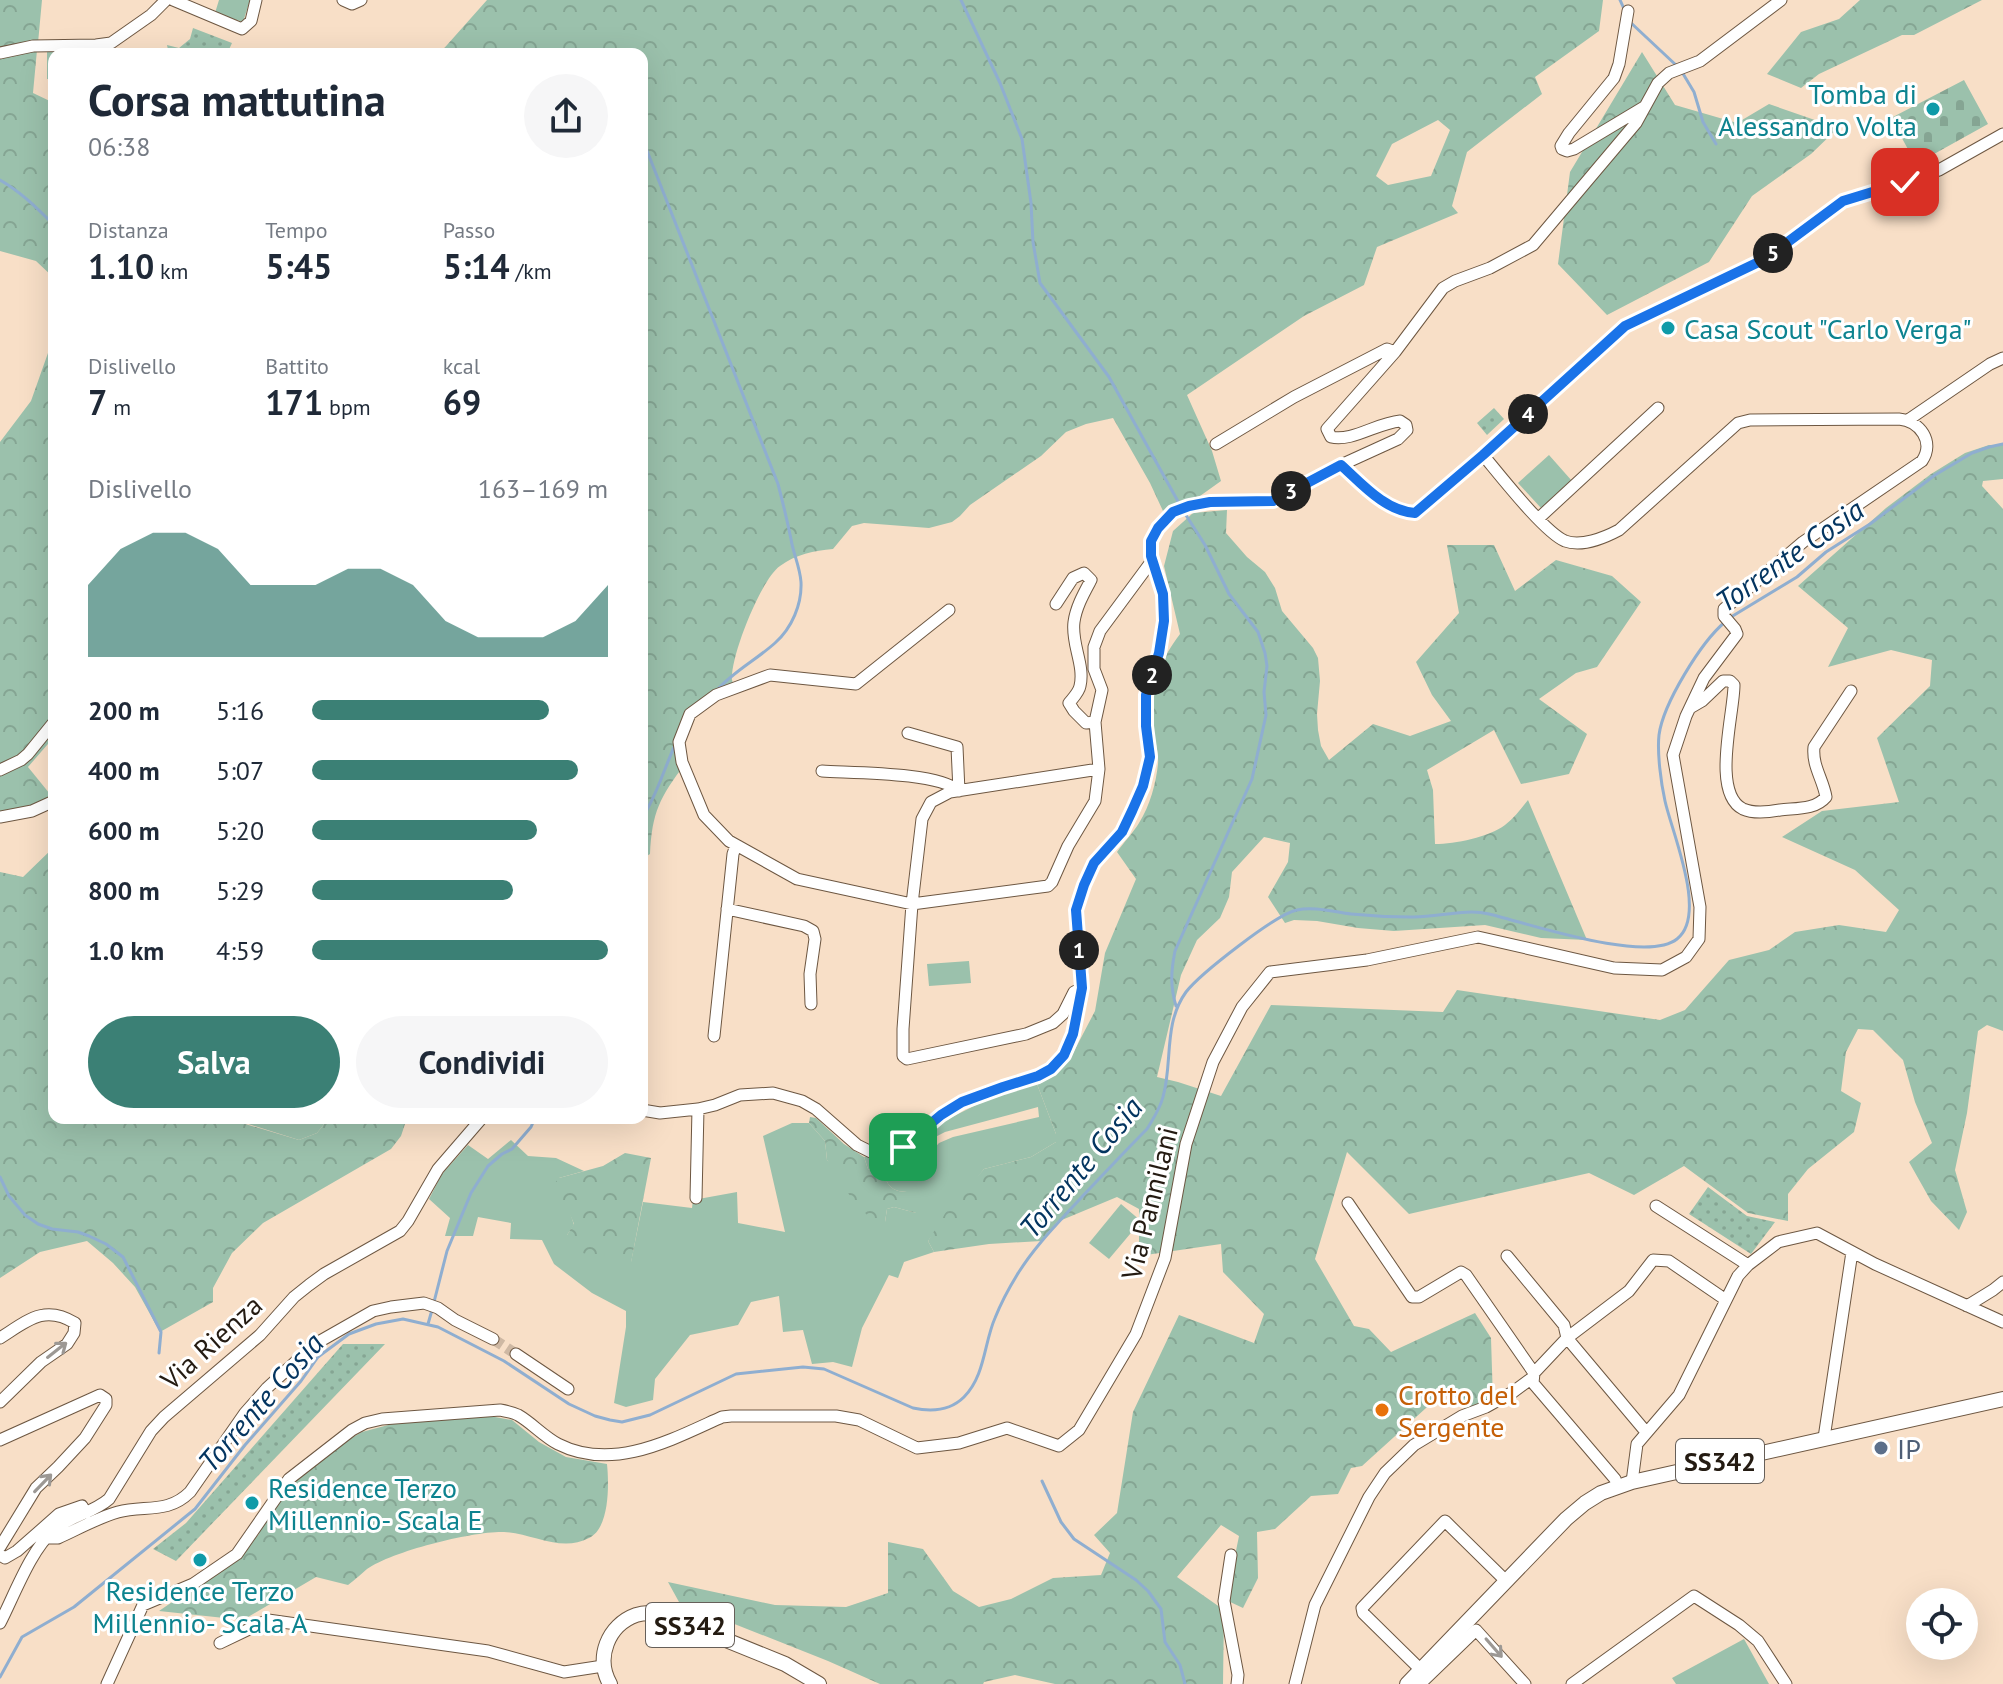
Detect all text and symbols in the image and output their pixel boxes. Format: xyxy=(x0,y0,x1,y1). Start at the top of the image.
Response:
text: Corsa mattutina xyxy=(88,71,386,128)
button: share xyxy=(524,74,608,158)
place label: Tomba di Alessandro Volta xyxy=(1718,75,1917,144)
marker: Tomba di Alessandro Volta xyxy=(1924,100,1942,118)
text: 06:38 xyxy=(88,130,150,163)
pin xyxy=(1871,148,1939,216)
icon: check xyxy=(1883,160,1927,204)
text: Distanza xyxy=(88,216,169,244)
text: Tempo xyxy=(265,216,327,244)
text: Passo xyxy=(443,216,495,244)
pin: 5 xyxy=(1753,233,1793,273)
text: 5 xyxy=(1767,239,1779,267)
text: 1.10 xyxy=(88,244,154,288)
text: 5:45 xyxy=(265,244,332,288)
text: 5:14 xyxy=(443,244,510,288)
text: km xyxy=(154,257,188,285)
text: /km xyxy=(510,257,552,285)
place label: Casa Scout "Carlo Verga" xyxy=(1684,310,1972,347)
marker: Casa Scout "Carlo Verga" xyxy=(1659,319,1677,337)
text: Dislivello xyxy=(88,352,176,380)
text: Battito xyxy=(265,352,329,380)
text: kcal xyxy=(443,352,480,380)
text: 7 xyxy=(88,380,107,424)
text: 171 xyxy=(265,380,323,424)
text: 69 xyxy=(443,380,481,424)
text: m xyxy=(107,393,131,421)
text: bpm xyxy=(323,393,371,421)
pin: 4 xyxy=(1508,394,1548,434)
text: 4 xyxy=(1522,400,1534,428)
pin: 3 xyxy=(1271,471,1311,511)
text: Dislivello xyxy=(88,472,192,505)
text: 163–169 m xyxy=(478,472,608,505)
text: 3 xyxy=(1285,477,1297,505)
water label: Torrente Cosia xyxy=(1707,489,1871,620)
pin: 2 xyxy=(1132,655,1172,695)
text: 2 xyxy=(1146,661,1158,689)
text: 200 m xyxy=(88,694,160,727)
text: 5:16 xyxy=(216,694,264,727)
text: 400 m xyxy=(88,754,160,787)
text: 5:07 xyxy=(216,754,264,787)
text: 600 m xyxy=(88,814,160,847)
text: 5:20 xyxy=(216,814,264,847)
text: 800 m xyxy=(88,874,160,907)
text: 5:29 xyxy=(216,874,264,907)
pin: 1 xyxy=(1059,930,1099,970)
text: 1.0 km xyxy=(88,934,164,967)
text: 4:59 xyxy=(216,934,264,967)
text: 1 xyxy=(1073,936,1085,964)
button: Salva xyxy=(88,1016,340,1108)
button: Condividi xyxy=(356,1016,608,1108)
water label: Torrente Cosia xyxy=(1010,1088,1151,1246)
pin xyxy=(869,1113,937,1181)
street label: Via Pannilani xyxy=(1112,1123,1186,1284)
icon: arrive xyxy=(881,1125,925,1169)
street label: Via Rienza xyxy=(151,1286,270,1398)
water label: Torrente Cosia xyxy=(189,1324,332,1480)
one-way arrow xyxy=(46,1341,67,1358)
place label: Crotto del Sergente xyxy=(1398,1376,1517,1445)
marker: Crotto del Sergente xyxy=(1373,1401,1391,1419)
place label: IP xyxy=(1897,1430,1921,1467)
road number: SS342 xyxy=(1676,1439,1764,1483)
marker: IP xyxy=(1872,1439,1890,1457)
place label: Residence Terzo Millennio- Scala E xyxy=(268,1469,483,1538)
one-way arrow xyxy=(33,1473,52,1493)
marker: Residence Terzo Millennio- Scala E xyxy=(243,1494,261,1512)
marker: Residence Terzo Millennio- Scala A xyxy=(191,1551,209,1569)
place label: Residence Terzo Millennio- Scala A xyxy=(92,1572,308,1641)
map controls xyxy=(1906,1588,1978,1660)
button: locate xyxy=(1906,1588,1978,1660)
road number: SS342 xyxy=(646,1603,734,1647)
one-way arrow xyxy=(1484,1637,1502,1657)

